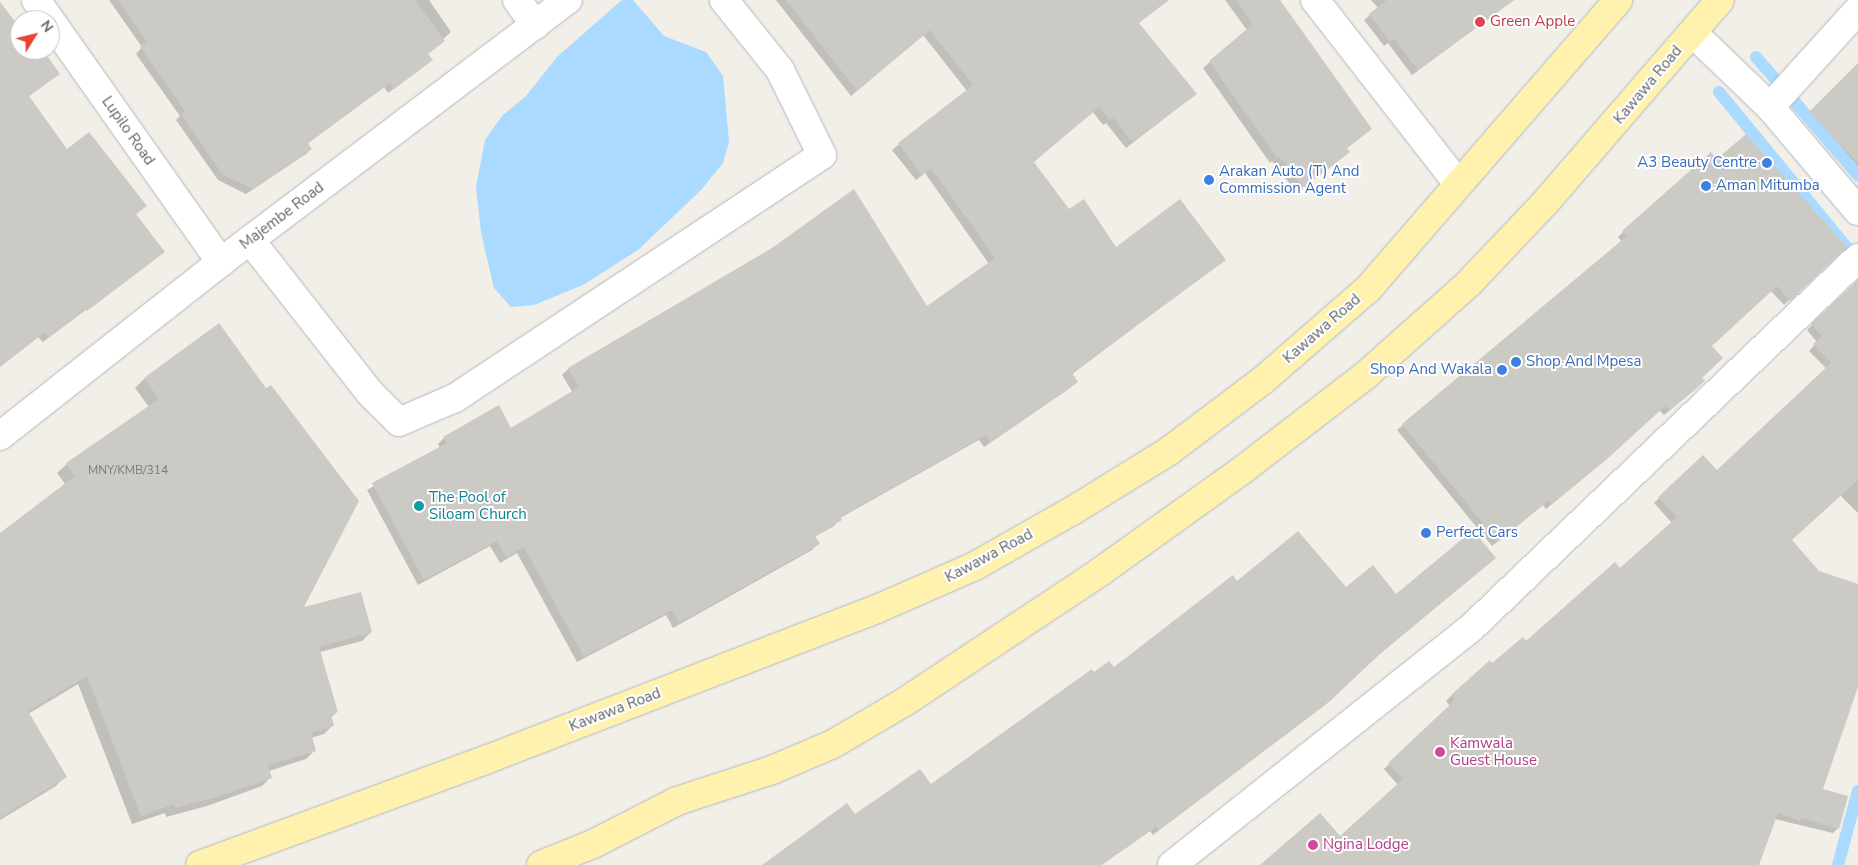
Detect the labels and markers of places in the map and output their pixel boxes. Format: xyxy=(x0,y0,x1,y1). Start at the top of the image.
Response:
place label: Green Apple xyxy=(1490,13,1575,31)
marker: Green Apple xyxy=(1474,16,1486,28)
place label: A3 Beauty Centre xyxy=(1637,154,1757,172)
marker: A3 Beauty Centre xyxy=(1761,157,1773,169)
place label: Arakan Auto (T) And Commission Agent xyxy=(1219,162,1359,197)
marker: Arakan Auto (T) And Commission Agent xyxy=(1203,174,1215,186)
place label: Aman Mitumba xyxy=(1716,177,1820,195)
marker: Aman Mitumba xyxy=(1700,180,1712,192)
place label: Shop And Mpesa xyxy=(1526,353,1641,371)
marker: Shop And Mpesa xyxy=(1510,356,1522,368)
place label: Shop And Wakala xyxy=(1370,361,1492,379)
marker: Shop And Wakala xyxy=(1496,364,1508,376)
place label: The Pool of Siloam Church xyxy=(429,488,527,523)
marker: The Pool of Siloam Church xyxy=(413,500,425,512)
place label: Perfect Cars xyxy=(1436,524,1518,542)
marker: Perfect Cars xyxy=(1420,527,1432,539)
place label: Kamwala Guest House xyxy=(1450,734,1537,769)
marker: Kamwala Guest House xyxy=(1434,746,1446,758)
place label: Ngina Lodge xyxy=(1323,836,1409,854)
marker: Ngina Lodge xyxy=(1307,839,1319,851)

